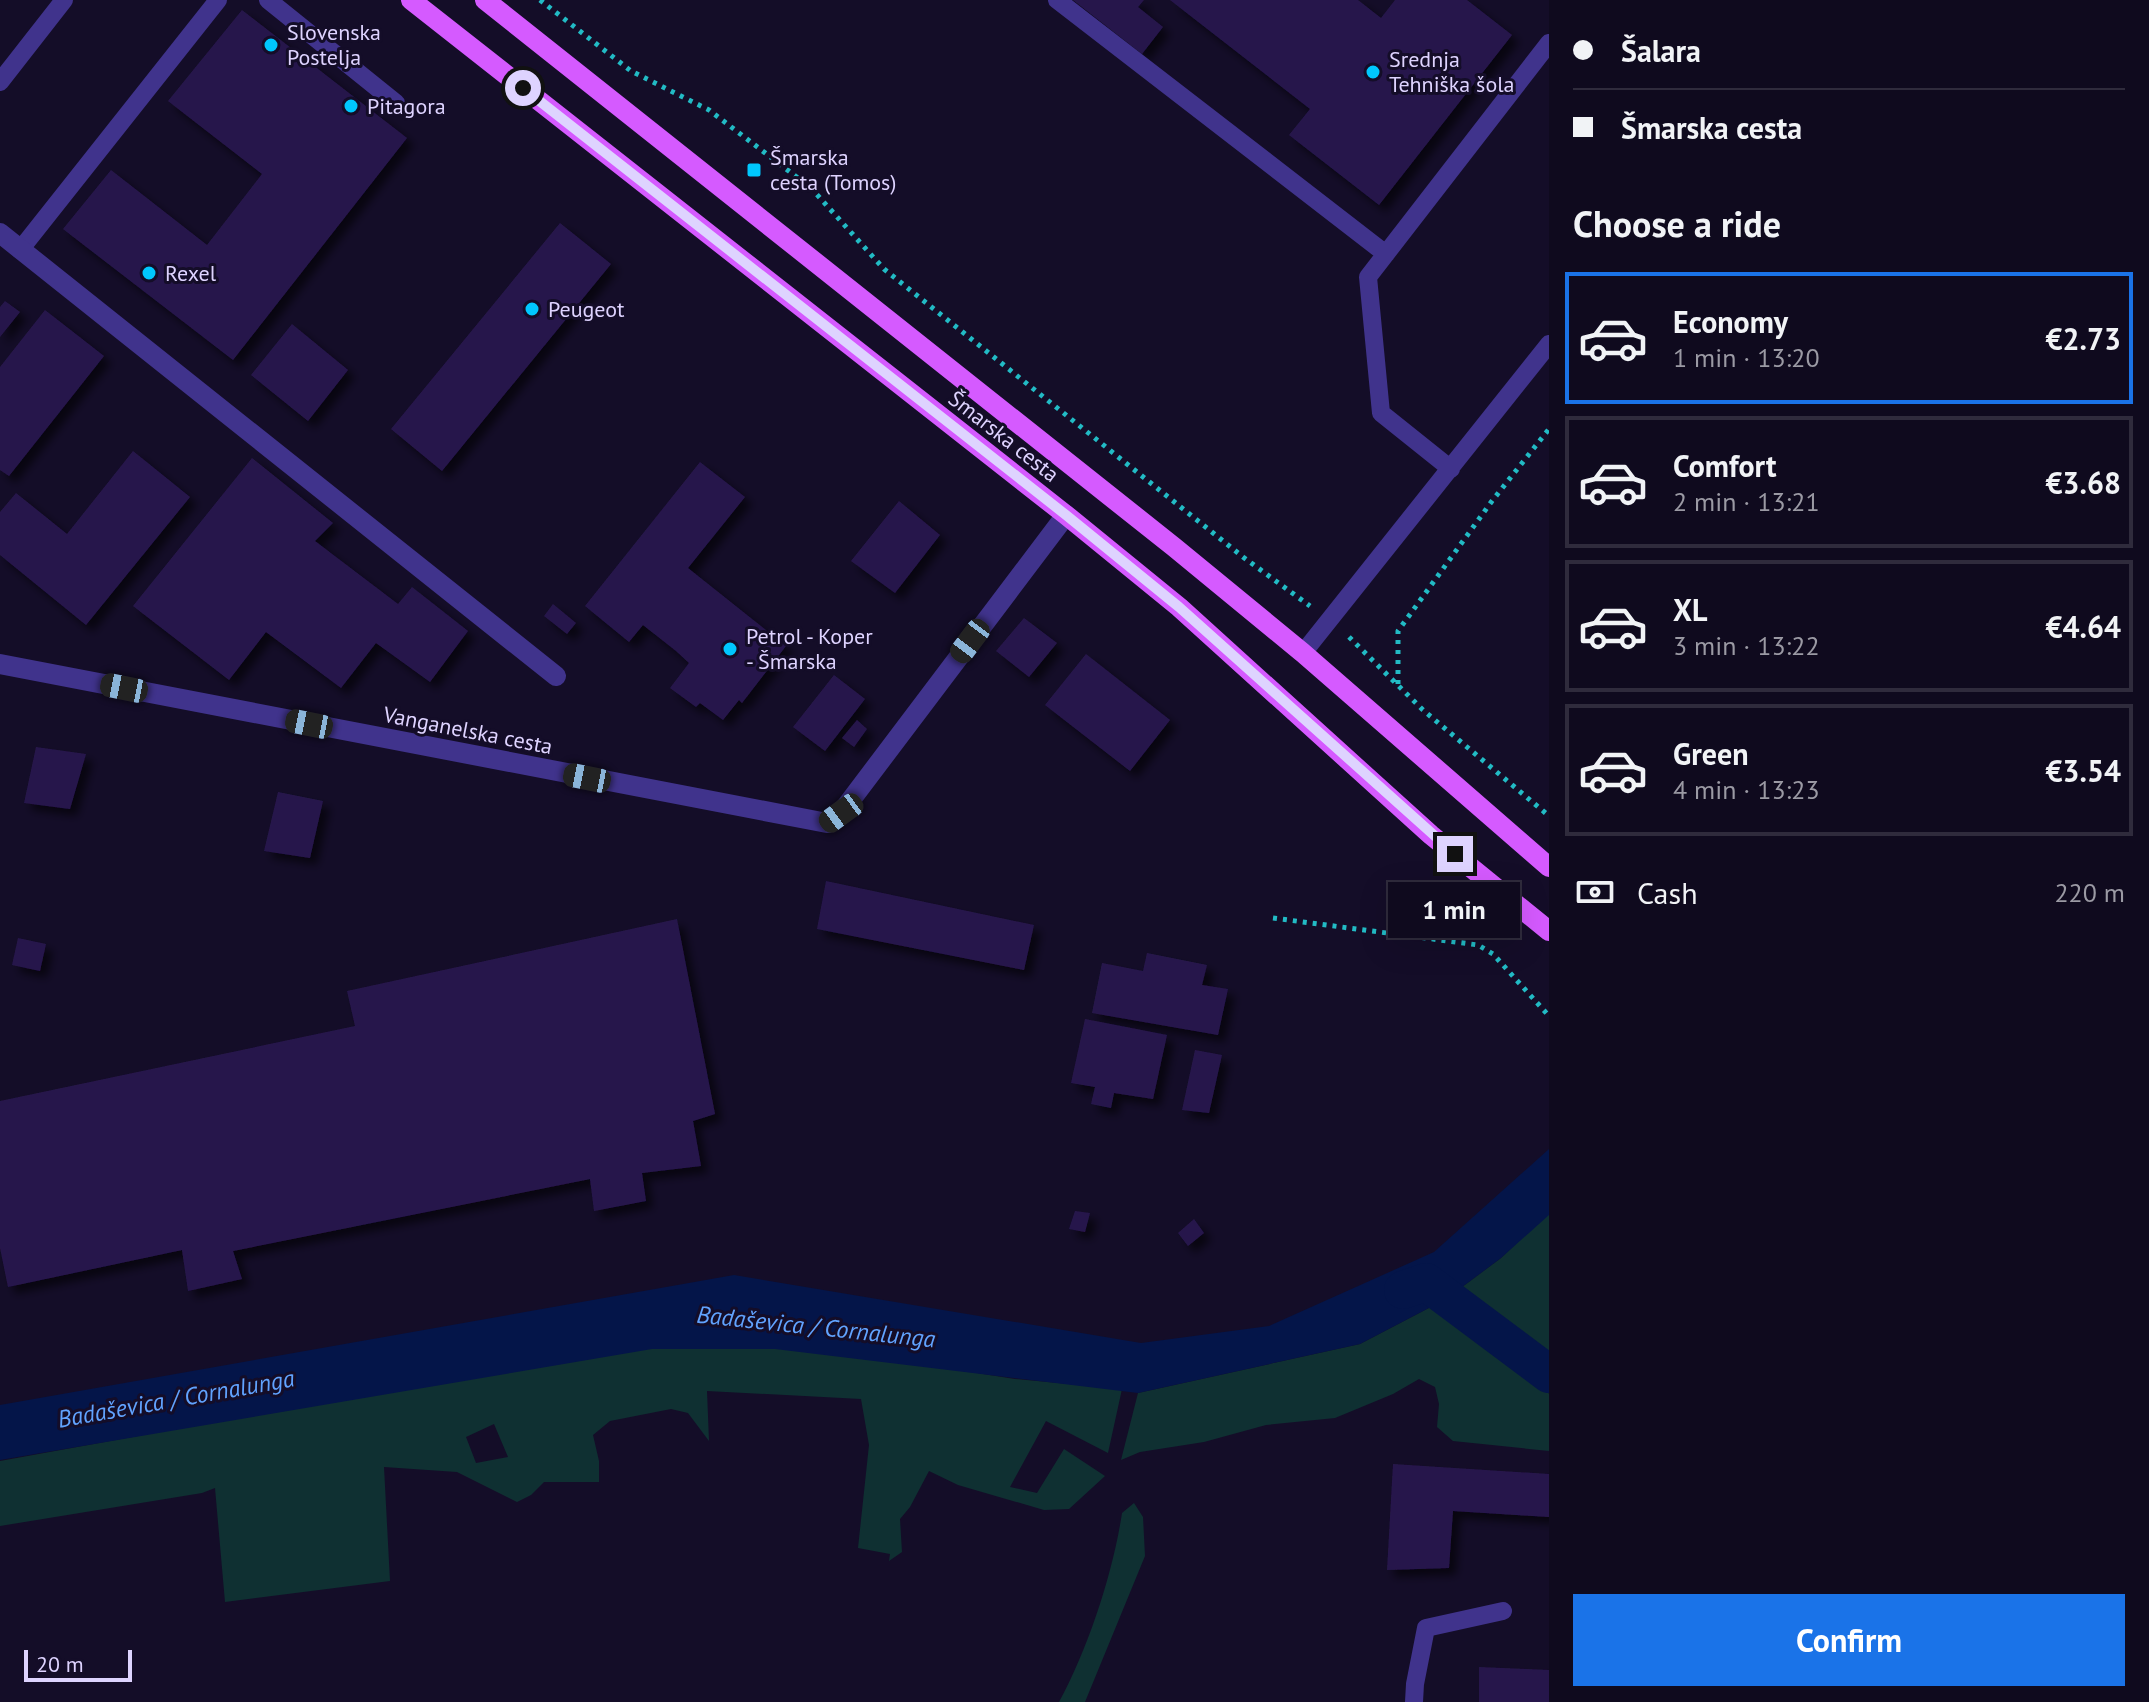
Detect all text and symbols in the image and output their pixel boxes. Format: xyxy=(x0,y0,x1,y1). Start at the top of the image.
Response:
place label: Slovenska Postelja xyxy=(287,18,381,71)
text: Šalara xyxy=(1621,31,1701,70)
marker: Slovenska Postelja xyxy=(262,36,280,54)
place label: Srednja Tehniška šola xyxy=(1389,45,1515,98)
marker: Srednja Tehniška šola xyxy=(1364,63,1382,81)
route start xyxy=(505,70,541,106)
place label: Pitagora xyxy=(367,92,446,120)
marker: Pitagora xyxy=(342,97,360,115)
text: Šmarska cesta xyxy=(1621,108,1802,147)
place label: Šmarska cesta (Tomos) xyxy=(770,143,897,196)
marker: Šmarska cesta (Tomos) xyxy=(745,161,763,179)
text: Choose a ride xyxy=(1573,200,1781,247)
place label: Rexel xyxy=(165,259,217,287)
marker: Rexel xyxy=(140,264,158,282)
place label: Peugeot xyxy=(548,295,625,323)
marker: Peugeot xyxy=(523,300,541,318)
icon: car xyxy=(1577,302,1649,374)
text: Economy xyxy=(1673,302,1788,341)
text: €2.73 xyxy=(2046,319,2121,358)
text: 1 min · 13:20 xyxy=(1673,341,1820,374)
street label: Šmarska cesta xyxy=(943,384,1065,488)
icon: car xyxy=(1577,446,1649,518)
text: Comfort xyxy=(1673,446,1776,485)
text: €3.68 xyxy=(2046,463,2121,502)
text: 2 min · 13:21 xyxy=(1673,485,1820,518)
icon: car xyxy=(1577,590,1649,662)
text: XL xyxy=(1673,590,1707,629)
text: €4.64 xyxy=(2046,607,2121,646)
car xyxy=(946,615,994,667)
place label: Petrol - Koper - Šmarska xyxy=(746,622,873,675)
text: 3 min · 13:22 xyxy=(1673,629,1820,662)
marker: Petrol - Koper - Šmarska xyxy=(721,640,739,658)
car xyxy=(98,672,150,704)
street label: Vanganelska cesta xyxy=(380,700,555,760)
car xyxy=(283,708,335,740)
icon: car xyxy=(1577,734,1649,806)
text: Green xyxy=(1673,734,1748,773)
text: €3.54 xyxy=(2046,751,2121,790)
car xyxy=(561,762,613,794)
text: 4 min · 13:23 xyxy=(1673,773,1820,806)
car xyxy=(815,789,867,837)
route end xyxy=(1437,836,1473,872)
icon: cash xyxy=(1573,870,1617,914)
text: Cash xyxy=(1637,873,1698,912)
text: 220 m xyxy=(2054,876,2125,909)
callout: 1 min xyxy=(1389,882,1521,938)
text: 1 min xyxy=(1422,893,1486,926)
water label: Badaševica / Cornalunga xyxy=(695,1299,937,1354)
water label: Badaševica / Cornalunga xyxy=(55,1362,297,1435)
button: Confirm xyxy=(1573,1594,2125,1686)
scale bar xyxy=(24,1646,132,1682)
text: 20 m xyxy=(36,1650,84,1678)

